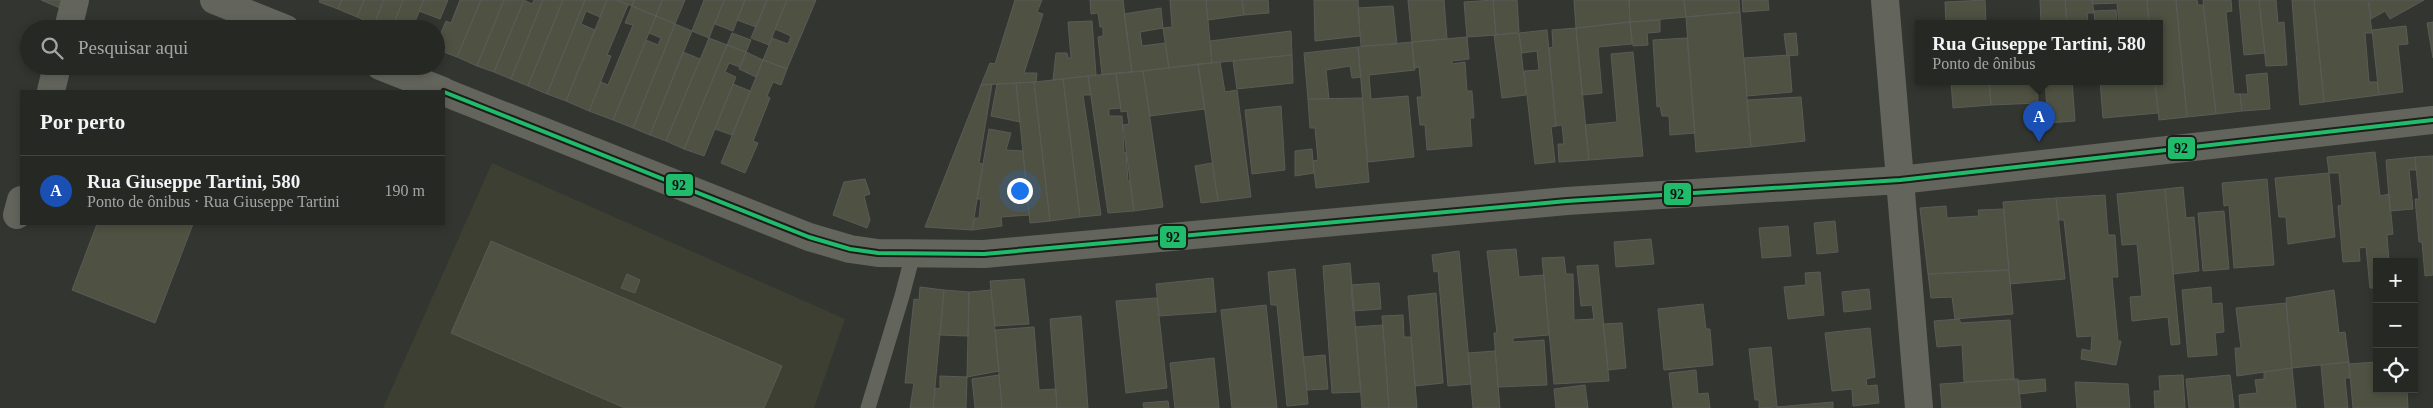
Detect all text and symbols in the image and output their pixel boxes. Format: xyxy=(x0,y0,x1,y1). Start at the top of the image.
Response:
search box xyxy=(20,20,445,75)
popup xyxy=(1915,20,2163,85)
text: Rua Giuseppe Tartini, 580 xyxy=(1932,33,2146,54)
icon: search xyxy=(38,34,66,62)
text: Pesquisar aqui xyxy=(78,37,188,58)
text: Ponto de ônibus xyxy=(1932,55,2035,72)
pin: A xyxy=(2023,101,2055,142)
text: Por perto xyxy=(40,110,125,134)
line badge: 92 xyxy=(2167,136,2196,160)
text: 92 xyxy=(2174,141,2188,156)
text: Rua Giuseppe Tartini, 580 xyxy=(87,171,300,192)
line badge: 92 xyxy=(665,173,694,197)
text: 92 xyxy=(672,178,686,193)
your location xyxy=(1007,178,1033,204)
text: A xyxy=(50,182,62,199)
text: 190 m xyxy=(385,182,425,199)
line badge: 92 xyxy=(1663,182,1692,206)
text: 92 xyxy=(1670,187,1684,202)
text: Ponto de ônibus · Rua Giuseppe Tartini xyxy=(87,193,340,210)
line badge: 92 xyxy=(1159,225,1187,249)
text: 92 xyxy=(1166,230,1180,245)
map controls xyxy=(2373,258,2418,393)
button: + xyxy=(2373,258,2418,303)
button: − xyxy=(2373,303,2418,348)
button: locate xyxy=(2373,348,2418,393)

